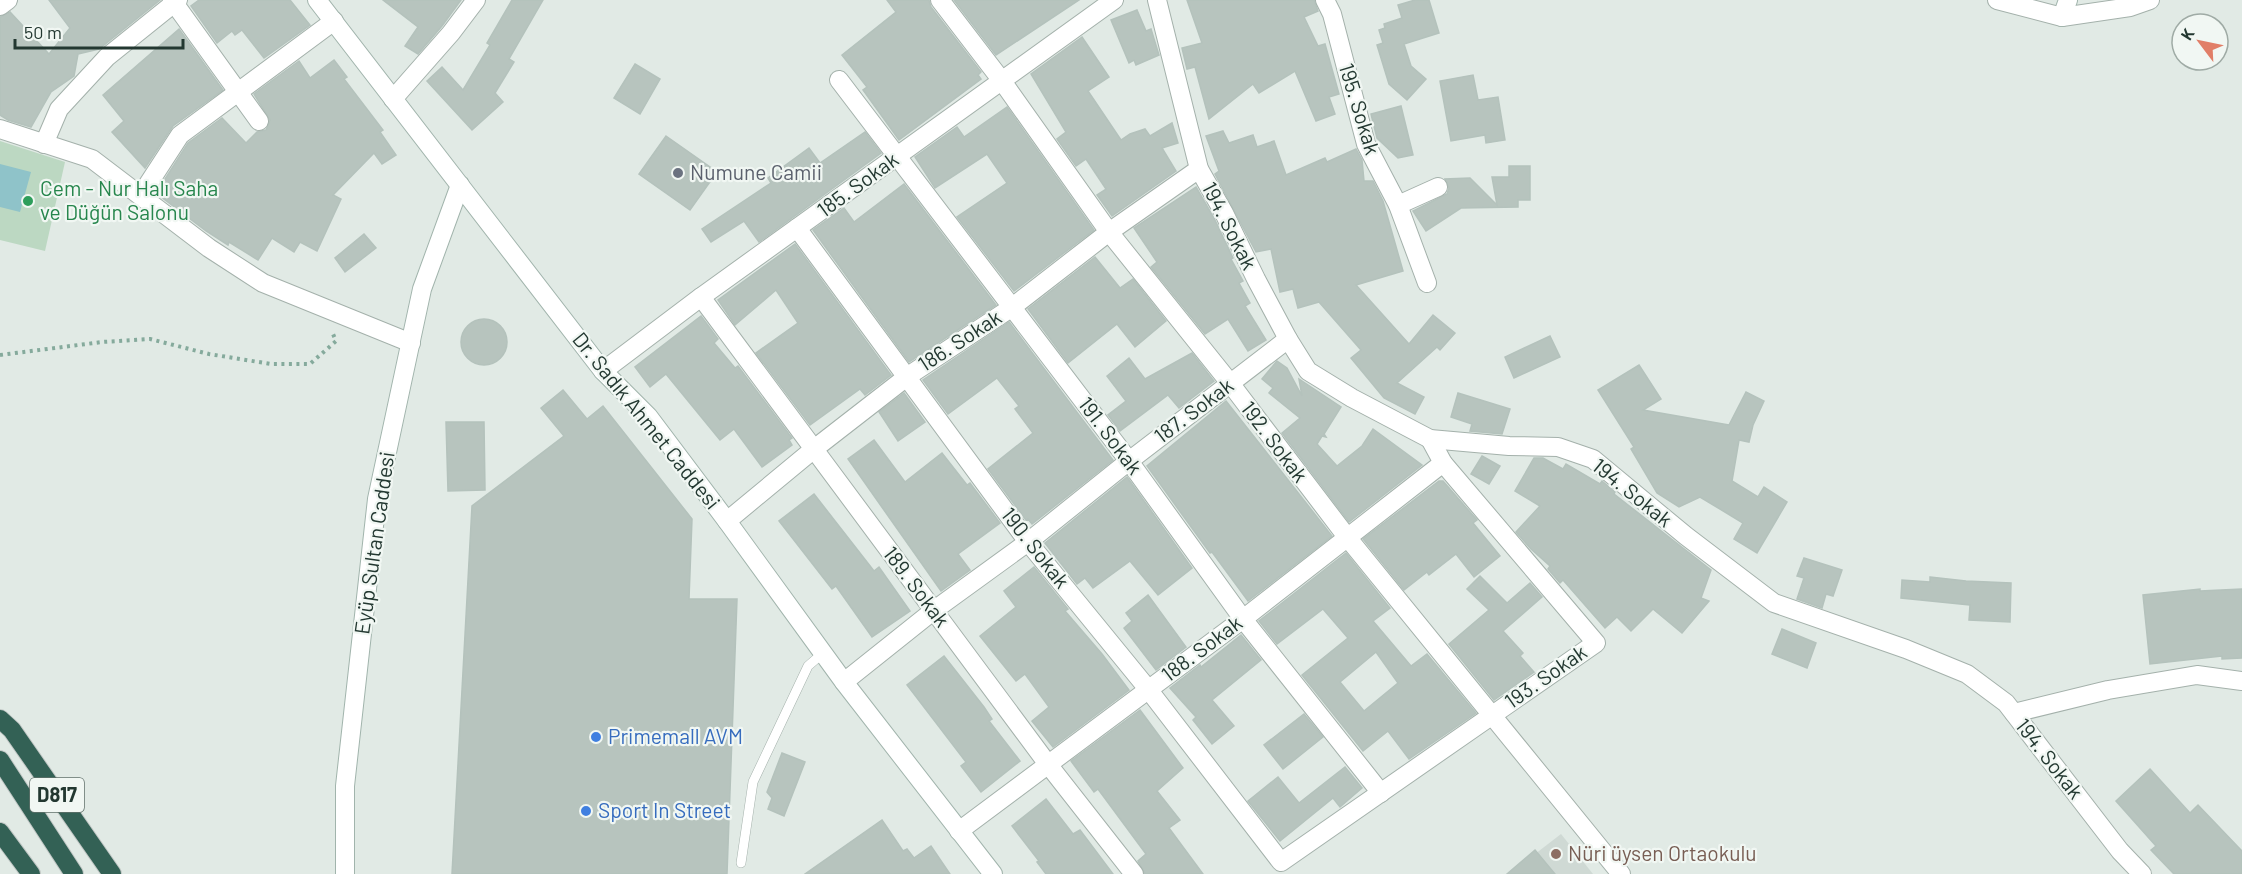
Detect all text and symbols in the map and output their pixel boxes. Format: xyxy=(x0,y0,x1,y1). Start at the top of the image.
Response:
scale bar xyxy=(15,12,183,50)
north arrow xyxy=(2170,12,2230,72)
text: 50 m xyxy=(24,21,62,43)
text: K xyxy=(2176,24,2198,43)
street label: 195. Sokak xyxy=(1335,60,1386,157)
street label: 185. Sokak xyxy=(812,146,903,222)
place label: Numune Camii xyxy=(690,159,822,184)
marker: Numune Camii xyxy=(671,166,685,180)
place label: Cem - Nur Halı Saha ve Düğün Salonu xyxy=(40,175,218,224)
street label: 194. Sokak xyxy=(1198,177,1263,273)
marker: Cem - Nur Halı Saha ve Düğün Salonu xyxy=(21,194,35,208)
street label: 186. Sokak xyxy=(913,304,1006,376)
street label: Dr. Sadık Ahmet Caddesi xyxy=(568,327,726,514)
street label: 187. Sokak xyxy=(1149,372,1238,448)
street label: 191. Sokak xyxy=(1074,391,1148,479)
street label: 192. Sokak xyxy=(1237,396,1314,487)
street label: Eyüp Sultan Caddesi xyxy=(348,450,399,636)
street label: 194. Sokak xyxy=(1588,452,1678,532)
street label: 190. Sokak xyxy=(997,502,1075,592)
street label: 189. Sokak xyxy=(879,541,956,631)
street label: 188. Sokak xyxy=(1156,609,1246,686)
street label: 193. Sokak xyxy=(1499,638,1591,713)
street label: 194. Sokak xyxy=(2011,713,2089,803)
place label: Primemall AVM xyxy=(608,723,743,748)
marker: Primemall AVM xyxy=(589,730,603,744)
road number: D817 xyxy=(30,778,84,812)
place label: Sport In Street xyxy=(598,797,731,822)
marker: Sport In Street xyxy=(579,804,593,818)
place label: Nüri üysen Ortaokulu xyxy=(1568,840,1757,865)
marker: Nüri üysen Ortaokulu xyxy=(1549,847,1563,861)

